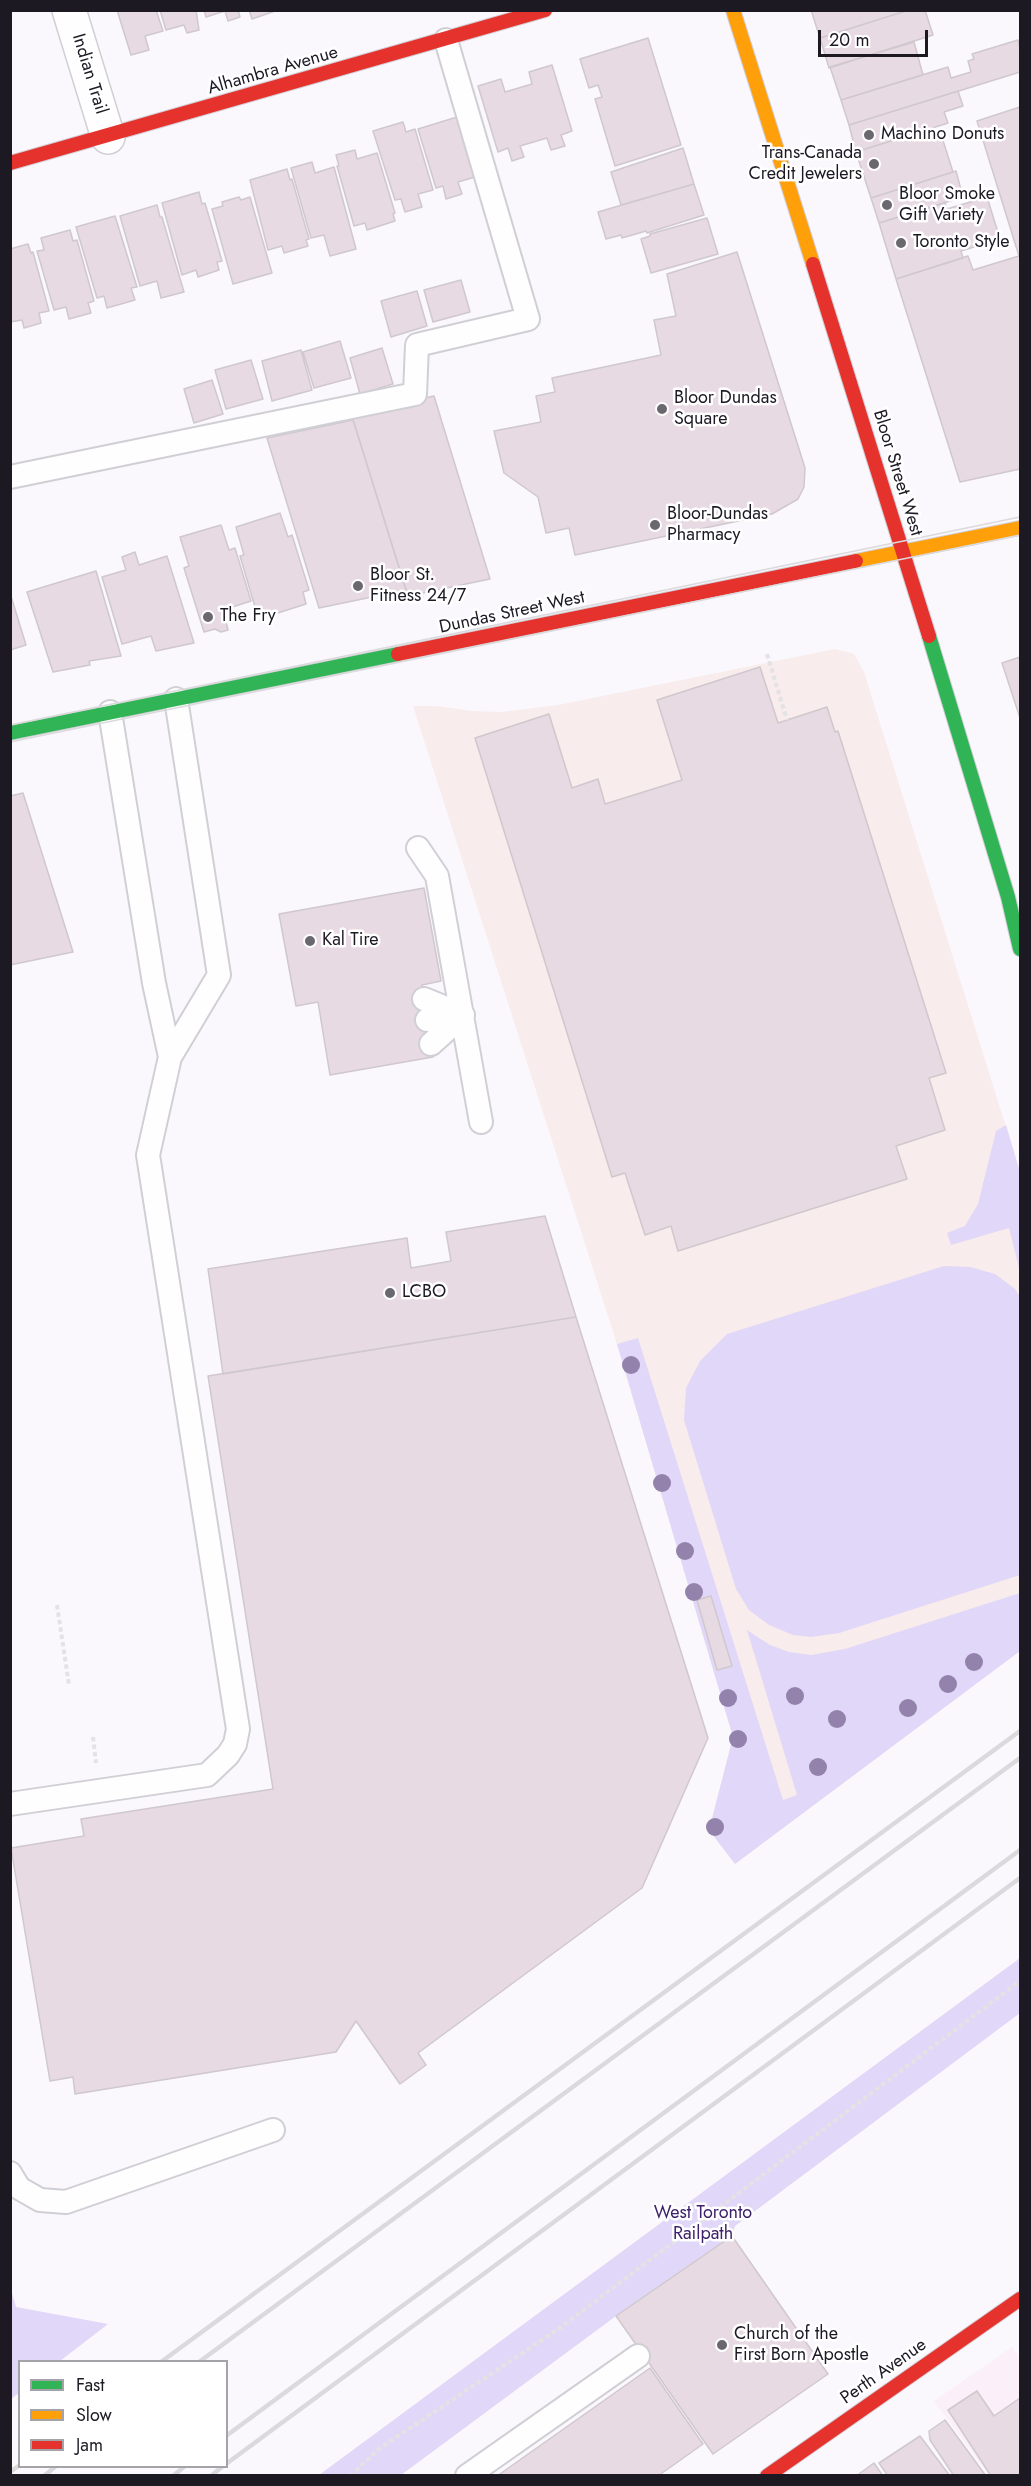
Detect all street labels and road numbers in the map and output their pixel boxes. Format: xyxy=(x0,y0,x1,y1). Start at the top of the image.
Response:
street label: Indian Trail xyxy=(67,31,111,117)
street label: Alhambra Avenue xyxy=(205,42,341,100)
street label: Bloor Street West xyxy=(868,407,926,539)
street label: Dundas Street West xyxy=(437,587,587,639)
street label: Perth Avenue xyxy=(837,2334,931,2410)

